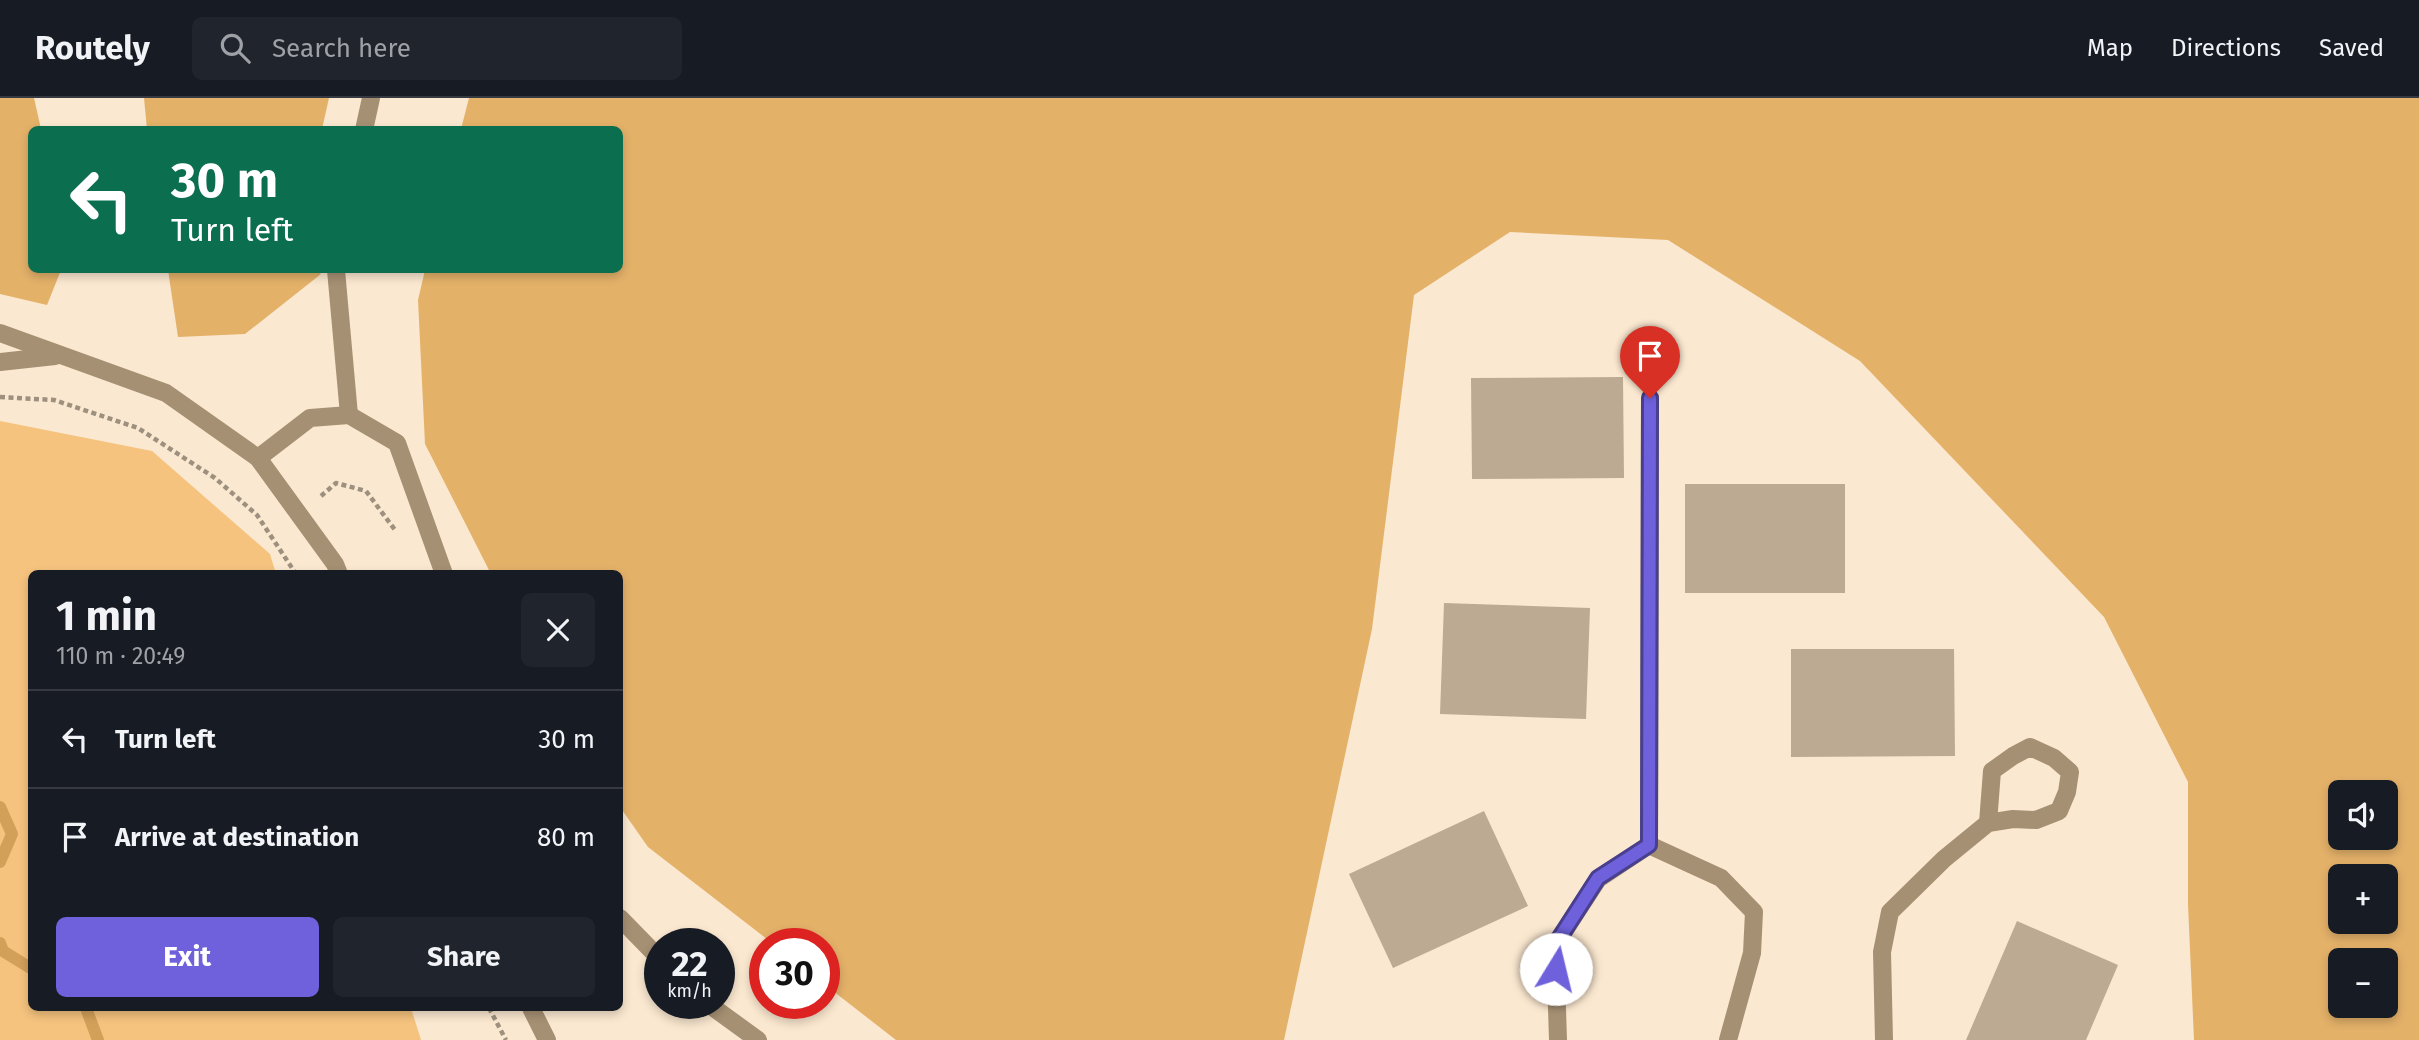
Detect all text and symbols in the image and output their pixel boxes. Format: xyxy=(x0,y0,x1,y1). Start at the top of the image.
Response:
search box xyxy=(192,17,682,80)
text: Routely xyxy=(35,28,150,68)
icon: search xyxy=(216,29,254,67)
text: Search here xyxy=(272,33,411,64)
text: Map xyxy=(2087,34,2133,62)
text: Directions xyxy=(2171,34,2281,62)
text: Saved xyxy=(2319,34,2384,62)
text: 30 m xyxy=(171,151,278,210)
icon: left xyxy=(56,154,147,245)
text: Turn left xyxy=(171,211,293,249)
pin xyxy=(1620,326,1680,398)
icon: arrive xyxy=(1631,337,1669,375)
text: 1 min xyxy=(56,591,157,641)
button: close xyxy=(521,593,595,667)
text: 110 m · 20:49 xyxy=(56,642,185,670)
icon: left xyxy=(56,720,94,758)
text: Turn left xyxy=(115,724,216,755)
text: 30 m xyxy=(538,724,595,755)
map controls xyxy=(2328,780,2398,1018)
button: sound xyxy=(2328,780,2398,850)
icon: arrive xyxy=(56,818,94,856)
text: Arrive at destination xyxy=(115,822,359,853)
text: 80 m xyxy=(537,822,595,853)
button: + xyxy=(2328,864,2398,934)
button: Exit xyxy=(56,917,319,997)
button: Share xyxy=(333,917,595,997)
speed limit sign: 30 xyxy=(749,928,840,1019)
position arrow xyxy=(1519,932,1593,1006)
text: 22 xyxy=(671,943,708,985)
button: − xyxy=(2328,948,2398,1018)
text: km/h xyxy=(667,980,712,1002)

